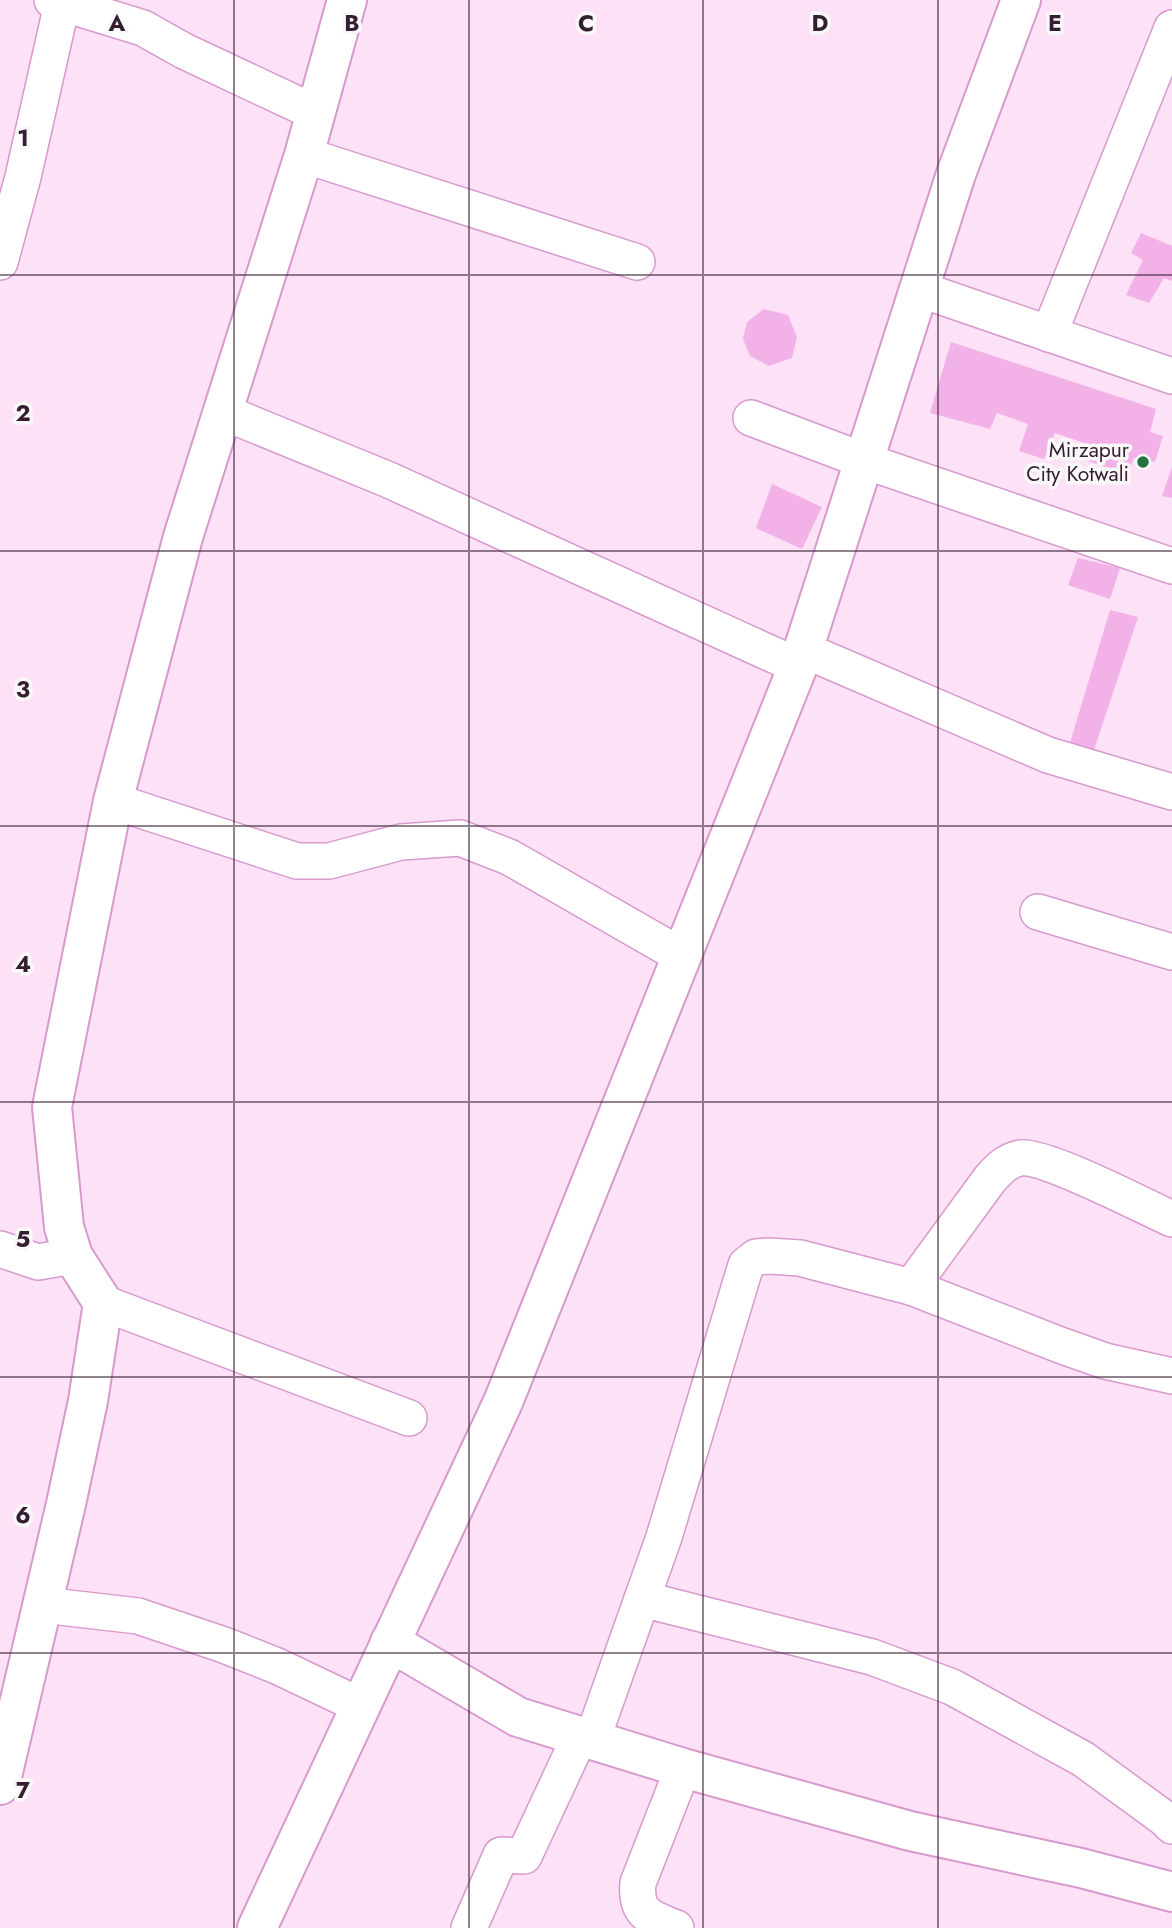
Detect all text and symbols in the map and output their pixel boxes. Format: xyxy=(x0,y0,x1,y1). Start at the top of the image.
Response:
text: A xyxy=(108,6,126,40)
text: B xyxy=(344,6,360,40)
text: C xyxy=(578,6,594,40)
text: D xyxy=(812,6,829,40)
text: E xyxy=(1048,6,1062,40)
text: 1 xyxy=(17,121,29,155)
text: 2 xyxy=(15,396,31,430)
place label: Mirzapur City Kotwali xyxy=(1026,435,1130,489)
marker: Mirzapur City Kotwali xyxy=(1135,454,1151,470)
text: 3 xyxy=(16,672,30,706)
text: 4 xyxy=(15,947,31,981)
text: 5 xyxy=(16,1222,30,1256)
text: 6 xyxy=(15,1498,31,1532)
text: 7 xyxy=(16,1773,30,1807)

